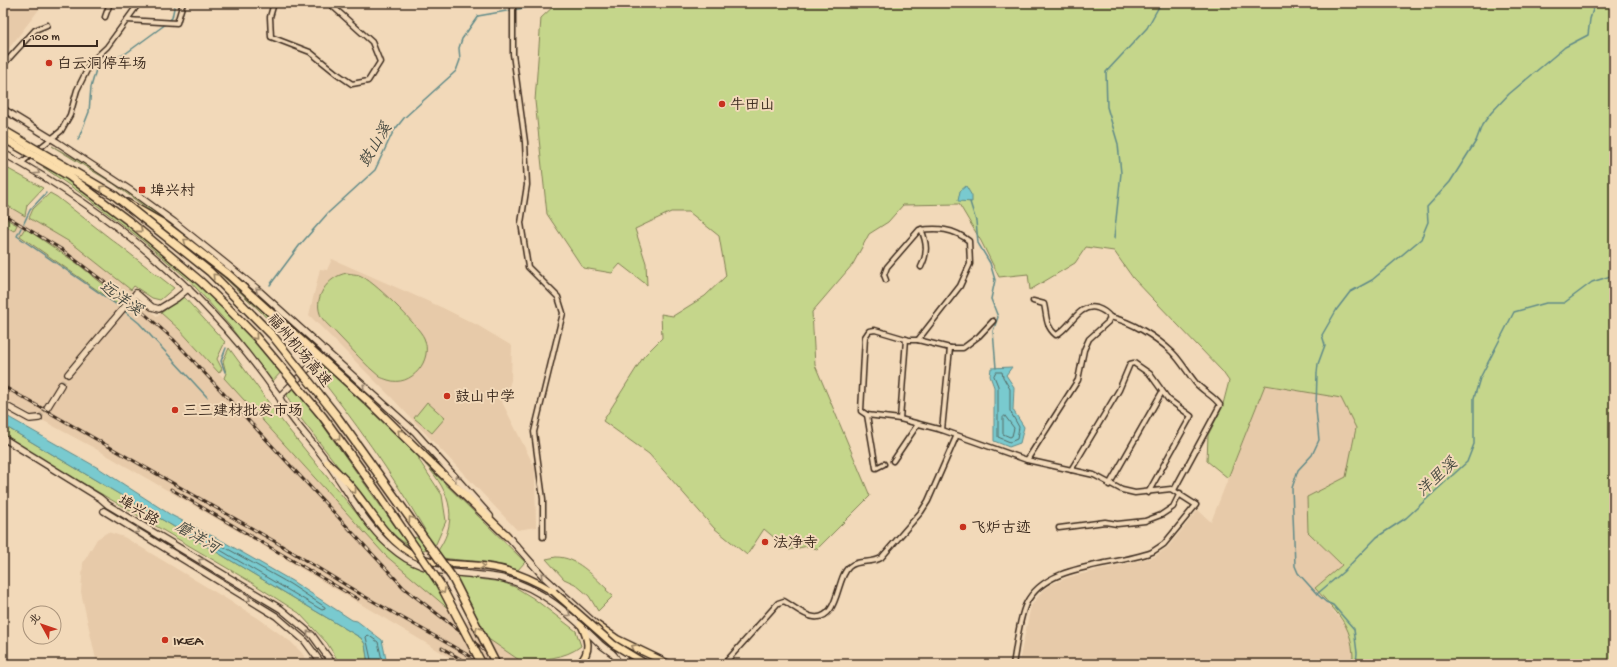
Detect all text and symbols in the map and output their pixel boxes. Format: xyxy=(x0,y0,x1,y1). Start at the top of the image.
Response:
scale bar xyxy=(24,22,97,48)
text: 100 m xyxy=(29,31,60,45)
place label: 白云洞停车场 xyxy=(57,56,147,74)
marker: 白云洞停车场 xyxy=(44,58,54,68)
place label: 牛田山 xyxy=(730,97,775,115)
marker: 牛田山 xyxy=(717,99,727,109)
water label: 鼓山溪 xyxy=(356,119,398,171)
one-way arrow xyxy=(33,168,40,175)
place label: 埠兴村 xyxy=(150,182,195,201)
one-way arrow xyxy=(99,185,106,192)
marker: 埠兴村 xyxy=(137,185,147,195)
one-way arrow xyxy=(135,225,142,232)
one-way arrow xyxy=(183,239,190,246)
one-way arrow xyxy=(212,273,220,281)
water label: 远洋溪 xyxy=(95,277,146,322)
one-way arrow xyxy=(255,287,262,294)
street label: 福州机场高速 xyxy=(263,310,335,392)
one-way arrow xyxy=(251,333,258,340)
one-way arrow xyxy=(362,384,369,391)
place label: 鼓山中学 xyxy=(455,388,515,407)
marker: 鼓山中学 xyxy=(442,391,452,401)
place label: 三三建材批发市场 xyxy=(183,402,303,421)
marker: 三三建材批发市场 xyxy=(170,405,180,415)
one-way arrow xyxy=(397,429,405,437)
one-way arrow xyxy=(333,433,340,440)
water label: 洋里溪 xyxy=(1414,454,1463,502)
one-way arrow xyxy=(454,475,462,483)
one-way arrow xyxy=(349,486,356,493)
street label: 埠兴路 xyxy=(114,492,162,531)
one-way arrow xyxy=(408,516,415,523)
water label: 磨洋河 xyxy=(171,517,225,561)
place label: 飞炉古迹 xyxy=(971,520,1031,538)
marker: 飞炉古迹 xyxy=(958,522,968,532)
one-way arrow xyxy=(133,527,140,534)
place label: 法净寺 xyxy=(773,535,818,553)
marker: 法净寺 xyxy=(760,537,770,547)
one-way arrow xyxy=(198,559,205,566)
one-way arrow xyxy=(479,561,485,570)
one-way arrow xyxy=(540,572,548,580)
one-way arrow xyxy=(439,587,446,594)
one-way arrow xyxy=(244,594,251,601)
north arrow xyxy=(22,605,62,645)
one-way arrow xyxy=(563,609,570,616)
text: 北 xyxy=(28,612,44,628)
one-way arrow xyxy=(476,626,483,633)
one-way arrow xyxy=(306,630,314,638)
place label: IKEA xyxy=(173,633,204,651)
marker: IKEA xyxy=(160,635,170,645)
one-way arrow xyxy=(631,644,638,652)

